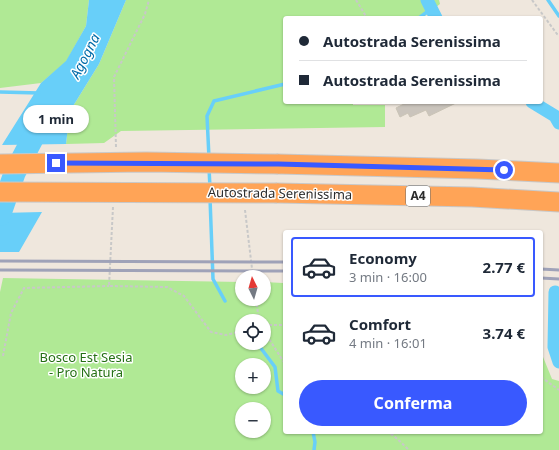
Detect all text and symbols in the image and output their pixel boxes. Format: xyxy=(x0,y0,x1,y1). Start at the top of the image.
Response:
water label: Agogna xyxy=(65,30,104,82)
text: Autostrada Serenissima xyxy=(323,31,501,51)
text: Autostrada Serenissima xyxy=(323,70,501,90)
callout: 1 min xyxy=(23,105,89,133)
text: 1 min xyxy=(38,110,74,128)
route end xyxy=(47,154,65,172)
route start xyxy=(495,161,513,179)
street label: Autostrada Serenissima xyxy=(208,183,352,203)
road number: A4 xyxy=(406,186,430,206)
text: Economy xyxy=(349,248,417,268)
icon: car xyxy=(301,249,337,285)
text: 2.77 € xyxy=(483,257,525,277)
text: 3 min · 16:00 xyxy=(349,268,427,286)
north arrow xyxy=(235,270,271,306)
map controls xyxy=(235,270,271,438)
button: locate xyxy=(235,314,271,350)
text: Comfort xyxy=(349,314,411,334)
icon: car xyxy=(301,315,337,351)
text: 3.74 € xyxy=(483,323,525,343)
text: 4 min · 16:01 xyxy=(349,334,427,352)
park label: Bosco Est Sesia - Pro Natura xyxy=(40,348,132,381)
button: + xyxy=(235,358,271,394)
button: Conferma xyxy=(299,380,527,426)
button: − xyxy=(235,402,271,438)

